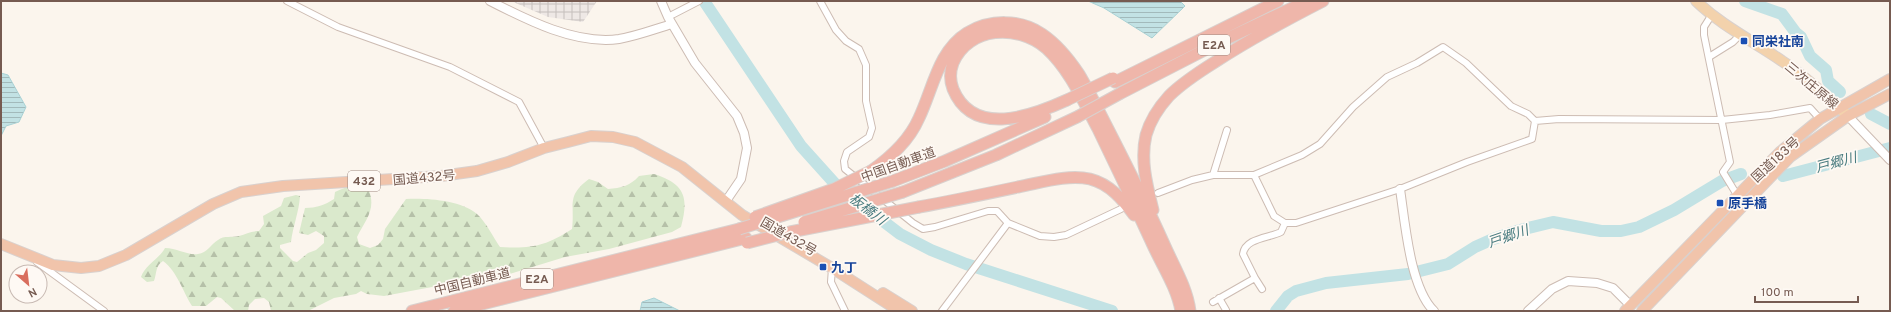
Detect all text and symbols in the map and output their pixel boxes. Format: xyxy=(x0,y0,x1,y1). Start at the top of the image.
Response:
place label: 同栄社南 xyxy=(1752,34,1804,51)
road number: E2A xyxy=(1198,35,1230,55)
marker: 同栄社南 xyxy=(1739,36,1749,46)
street label: 三次庄原線 xyxy=(1781,59,1841,114)
street label: 国道183号 xyxy=(1749,134,1804,187)
street label: 中国自動車道 xyxy=(859,145,938,187)
water label: 戸郷川 xyxy=(1814,149,1861,177)
street label: 国道432号 xyxy=(392,168,456,190)
road number: 432 xyxy=(348,171,380,191)
water label: 板橋川 xyxy=(845,191,891,231)
place label: 原手橋 xyxy=(1728,196,1767,213)
marker: 原手橋 xyxy=(1715,198,1725,208)
street label: 国道432号 xyxy=(757,215,819,260)
water label: 戸郷川 xyxy=(1486,222,1533,252)
place label: 九丁 xyxy=(831,261,857,277)
marker: 九丁 xyxy=(818,262,828,272)
north arrow xyxy=(8,264,48,304)
street label: 中国自動車道 xyxy=(433,266,512,300)
road number: E2A xyxy=(521,269,553,289)
scale bar xyxy=(1755,278,1858,304)
text: N xyxy=(25,284,39,300)
text: 100 m xyxy=(1761,285,1794,301)

